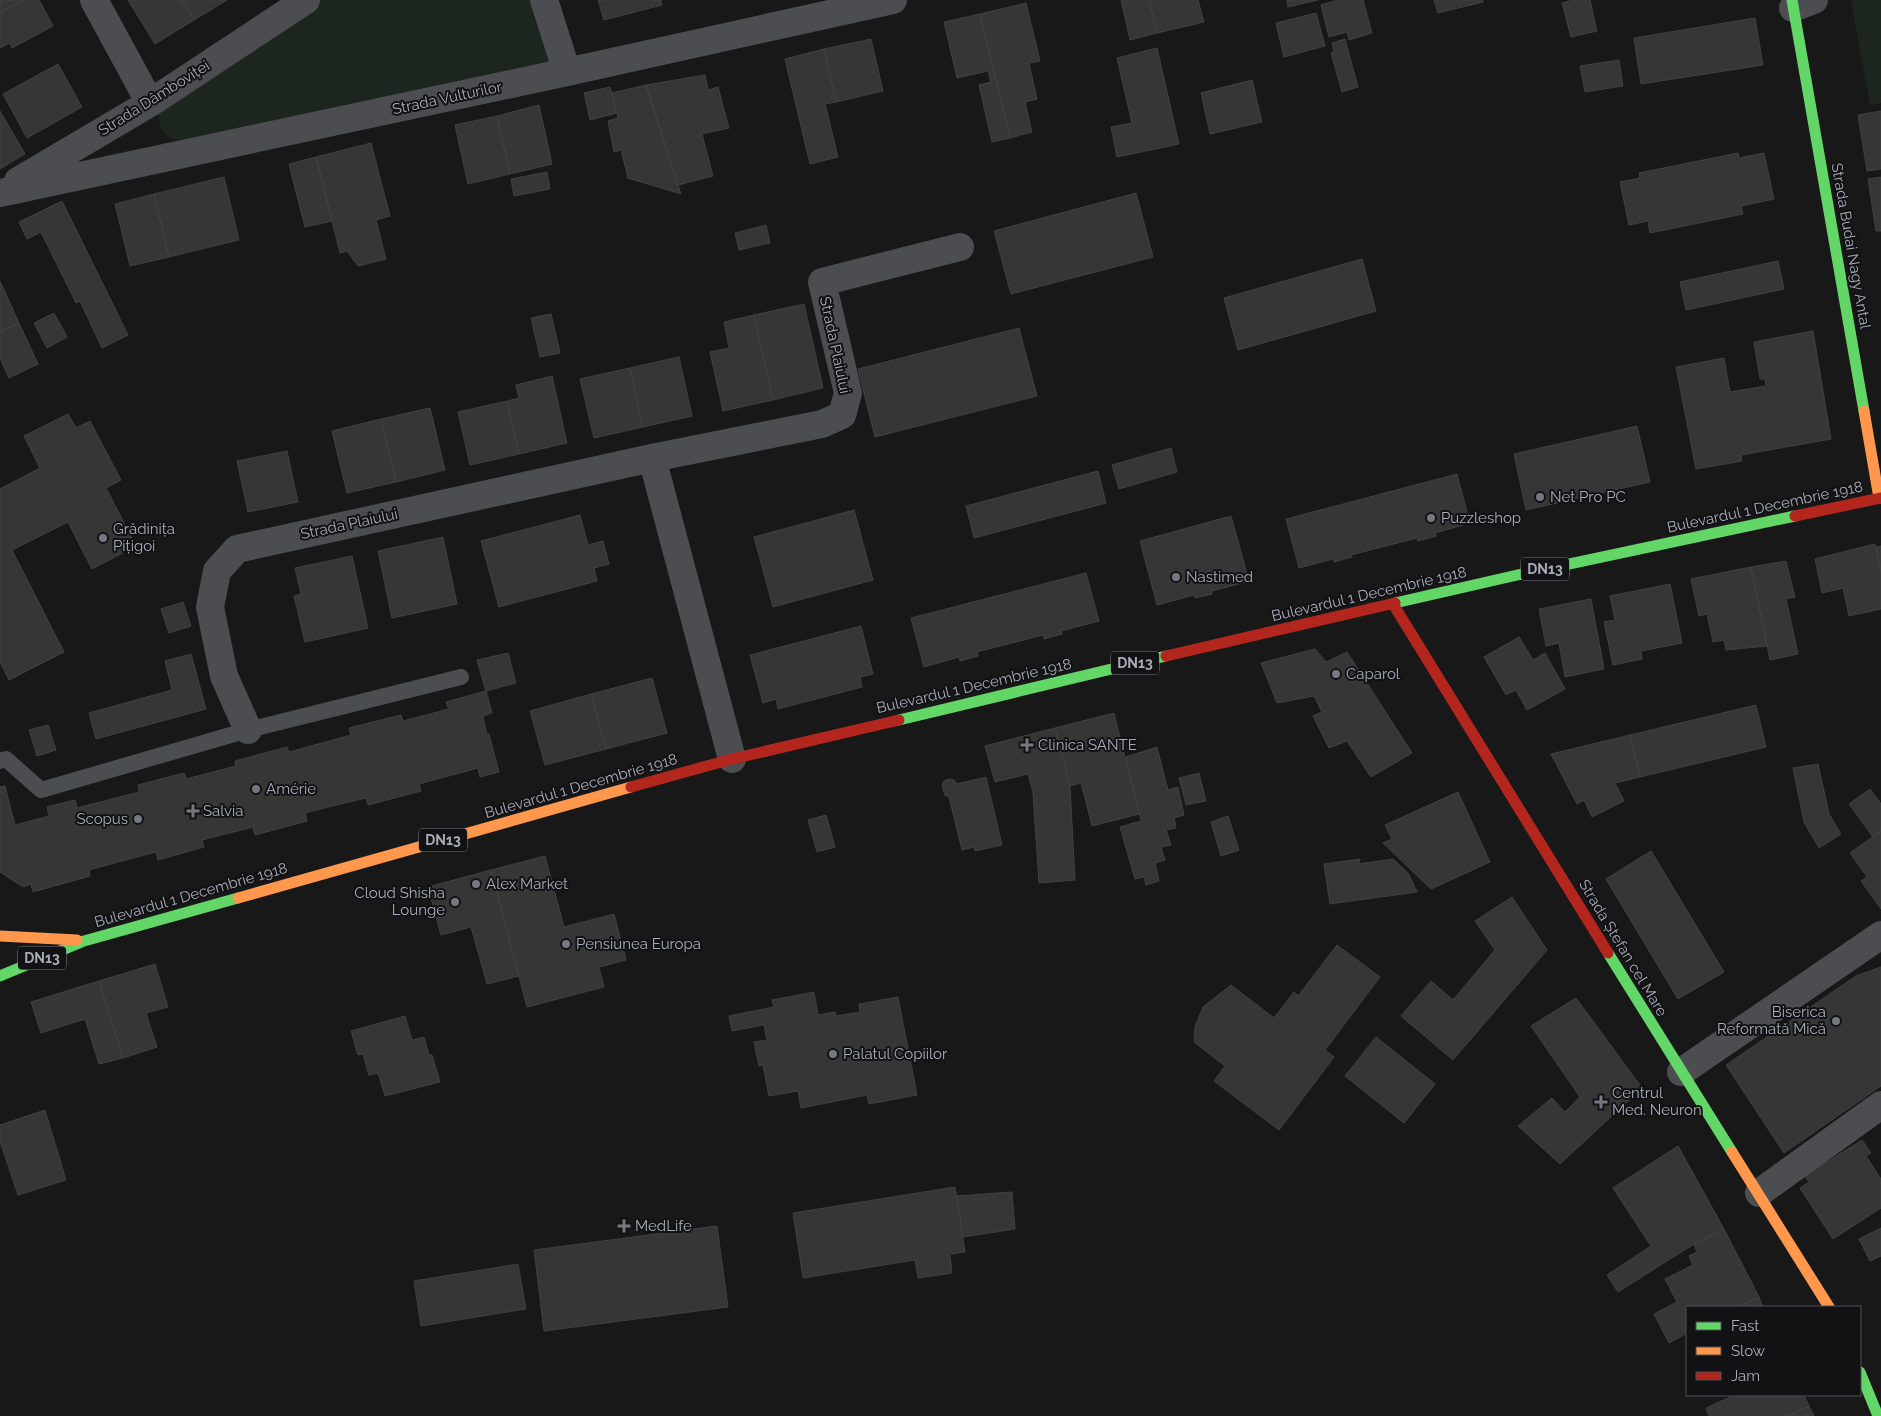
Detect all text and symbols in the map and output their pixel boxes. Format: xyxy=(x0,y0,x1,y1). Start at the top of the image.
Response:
street label: Strada Dâmboviței xyxy=(95,57,213,139)
street label: Strada Vulturilor xyxy=(391,77,504,118)
street label: Strada Budai Nagy Antal xyxy=(1828,162,1875,331)
street label: Strada Plaiului xyxy=(816,295,854,395)
street label: Bulevardul 1 Decembrie 1918 xyxy=(1665,477,1865,537)
place label: Net Pro PC xyxy=(1550,488,1626,506)
marker: Net Pro PC xyxy=(1534,491,1546,503)
street label: Strada Plaiului xyxy=(299,505,399,543)
place label: Puzzleshop xyxy=(1441,509,1521,527)
marker: Puzzleshop xyxy=(1425,512,1437,524)
place label: Grădinița Pițigoi xyxy=(113,520,175,555)
marker: Grădinița Pițigoi xyxy=(97,532,109,544)
road number: DN13 xyxy=(1521,558,1569,580)
street label: Bulevardul 1 Decembrie 1918 xyxy=(1270,563,1468,625)
place label: Nastimed xyxy=(1186,568,1253,586)
marker: Nastimed xyxy=(1170,571,1182,583)
road number: DN13 xyxy=(1111,651,1159,674)
street label: Bulevardul 1 Decembrie 1918 xyxy=(875,655,1073,717)
place label: Caparol xyxy=(1346,665,1401,683)
marker: Caparol xyxy=(1330,668,1342,680)
place label: Clinica SANTE xyxy=(1038,736,1137,754)
marker: Clinica SANTE xyxy=(1020,738,1034,752)
street label: Bulevardul 1 Decembrie 1918 xyxy=(482,750,680,822)
place label: Amérie xyxy=(266,780,316,798)
marker: Amérie xyxy=(250,783,262,795)
place label: Salvia xyxy=(203,802,244,820)
marker: Salvia xyxy=(187,805,199,817)
place label: Scopus xyxy=(76,810,128,828)
marker: Scopus xyxy=(132,813,144,825)
road number: DN13 xyxy=(419,828,467,852)
street label: Bulevardul 1 Decembrie 1918 xyxy=(92,859,290,931)
place label: Alex Market xyxy=(486,875,568,893)
street label: Strada Ștefan cel Mare xyxy=(1575,876,1671,1020)
marker: Alex Market xyxy=(470,878,482,890)
place label: Cloud Shisha Lounge xyxy=(354,884,445,919)
marker: Cloud Shisha Lounge xyxy=(449,896,461,908)
place label: Pensiunea Europa xyxy=(576,935,701,953)
marker: Pensiunea Europa xyxy=(560,938,572,950)
road number: DN13 xyxy=(18,946,66,970)
place label: Biserica Reformată Mică xyxy=(1717,1003,1826,1038)
marker: Biserica Reformată Mică xyxy=(1830,1015,1842,1027)
place label: Palatul Copiilor xyxy=(843,1045,948,1063)
marker: Palatul Copiilor xyxy=(827,1048,839,1060)
place label: Centrul Med. Neuron xyxy=(1612,1084,1702,1119)
marker: Centrul Med. Neuron xyxy=(1594,1095,1608,1109)
place label: MedLife xyxy=(635,1217,692,1235)
marker: MedLife xyxy=(617,1219,631,1233)
legend xyxy=(1686,1306,1861,1396)
text: Fast xyxy=(1731,1317,1759,1335)
text: Slow xyxy=(1731,1342,1765,1360)
text: Jam xyxy=(1731,1367,1760,1385)

